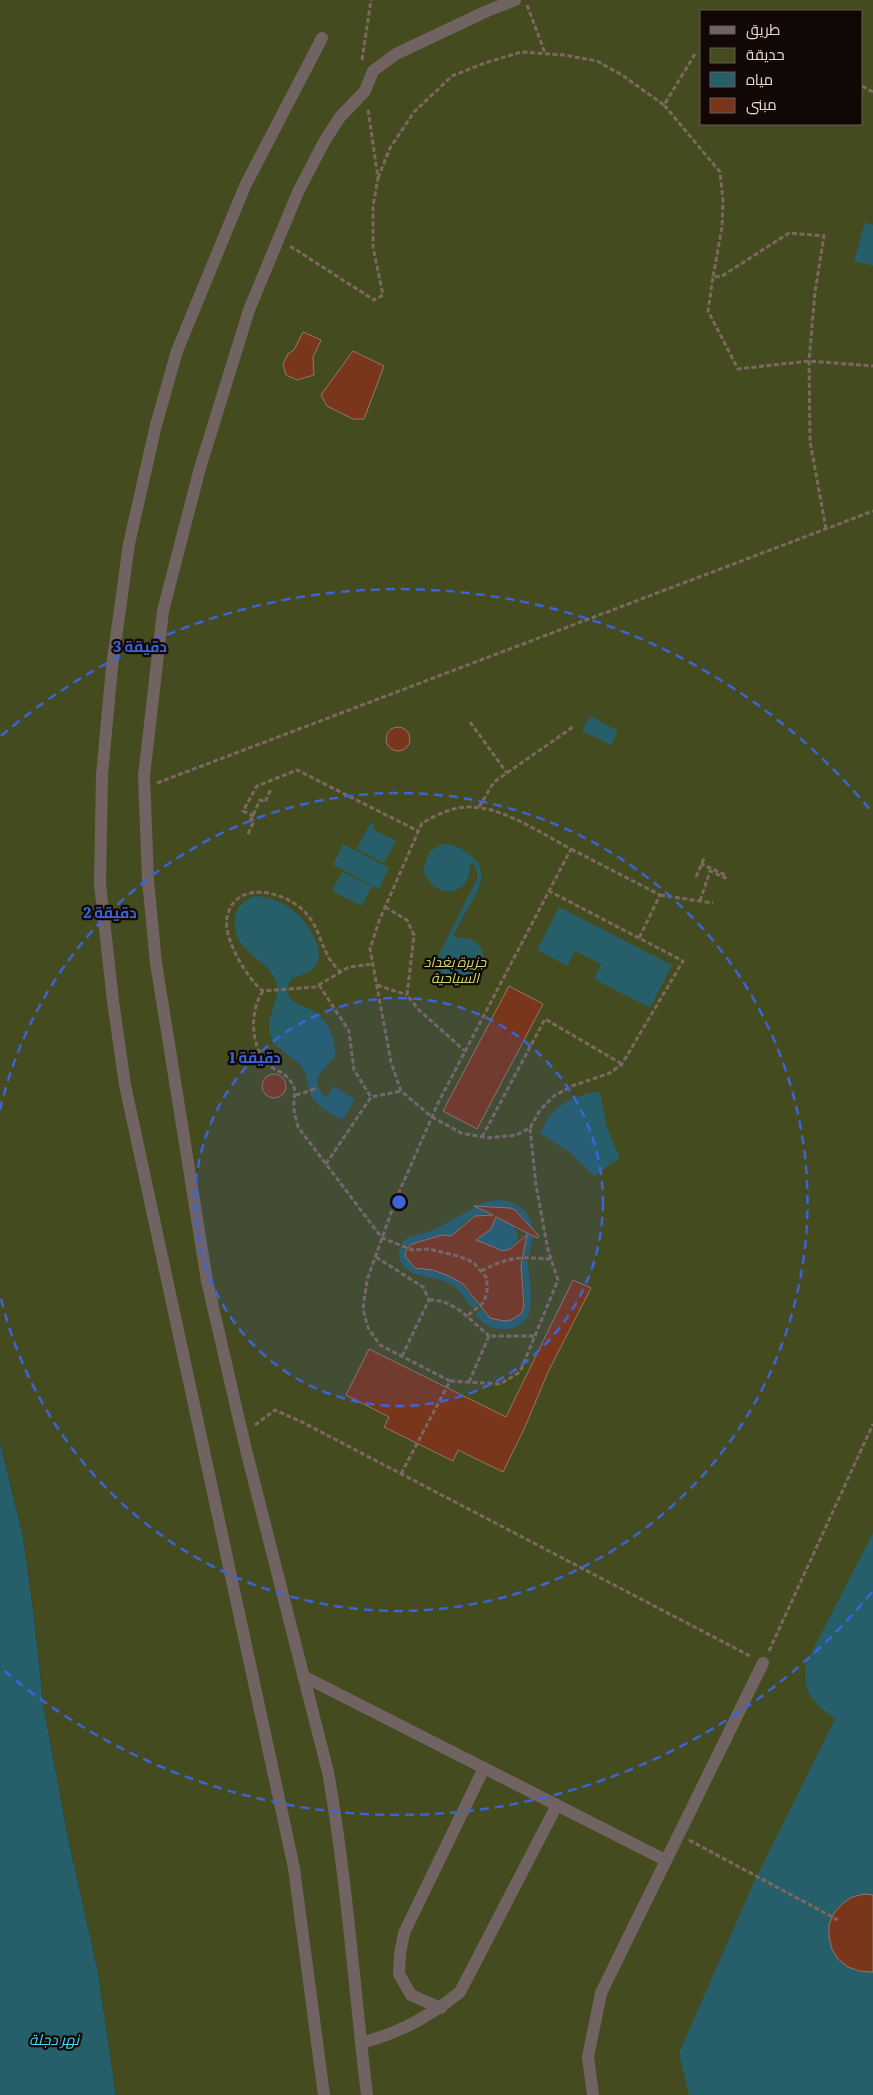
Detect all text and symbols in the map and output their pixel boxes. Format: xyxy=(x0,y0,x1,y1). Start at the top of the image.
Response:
legend xyxy=(700,10,863,125)
text: طريق xyxy=(746,17,780,40)
text: حديقة xyxy=(746,42,785,65)
text: مياه xyxy=(746,67,773,90)
text: مبنى xyxy=(746,92,777,115)
text: 3 دقيقة xyxy=(113,634,167,657)
text: 2 دقيقة xyxy=(83,900,137,923)
park label: جزيرة بغداد السياحية xyxy=(424,951,487,987)
text: 1 دقيقة xyxy=(229,1045,281,1068)
centre of rings xyxy=(390,1193,408,1211)
water label: نهر دجلة xyxy=(29,2027,81,2050)

